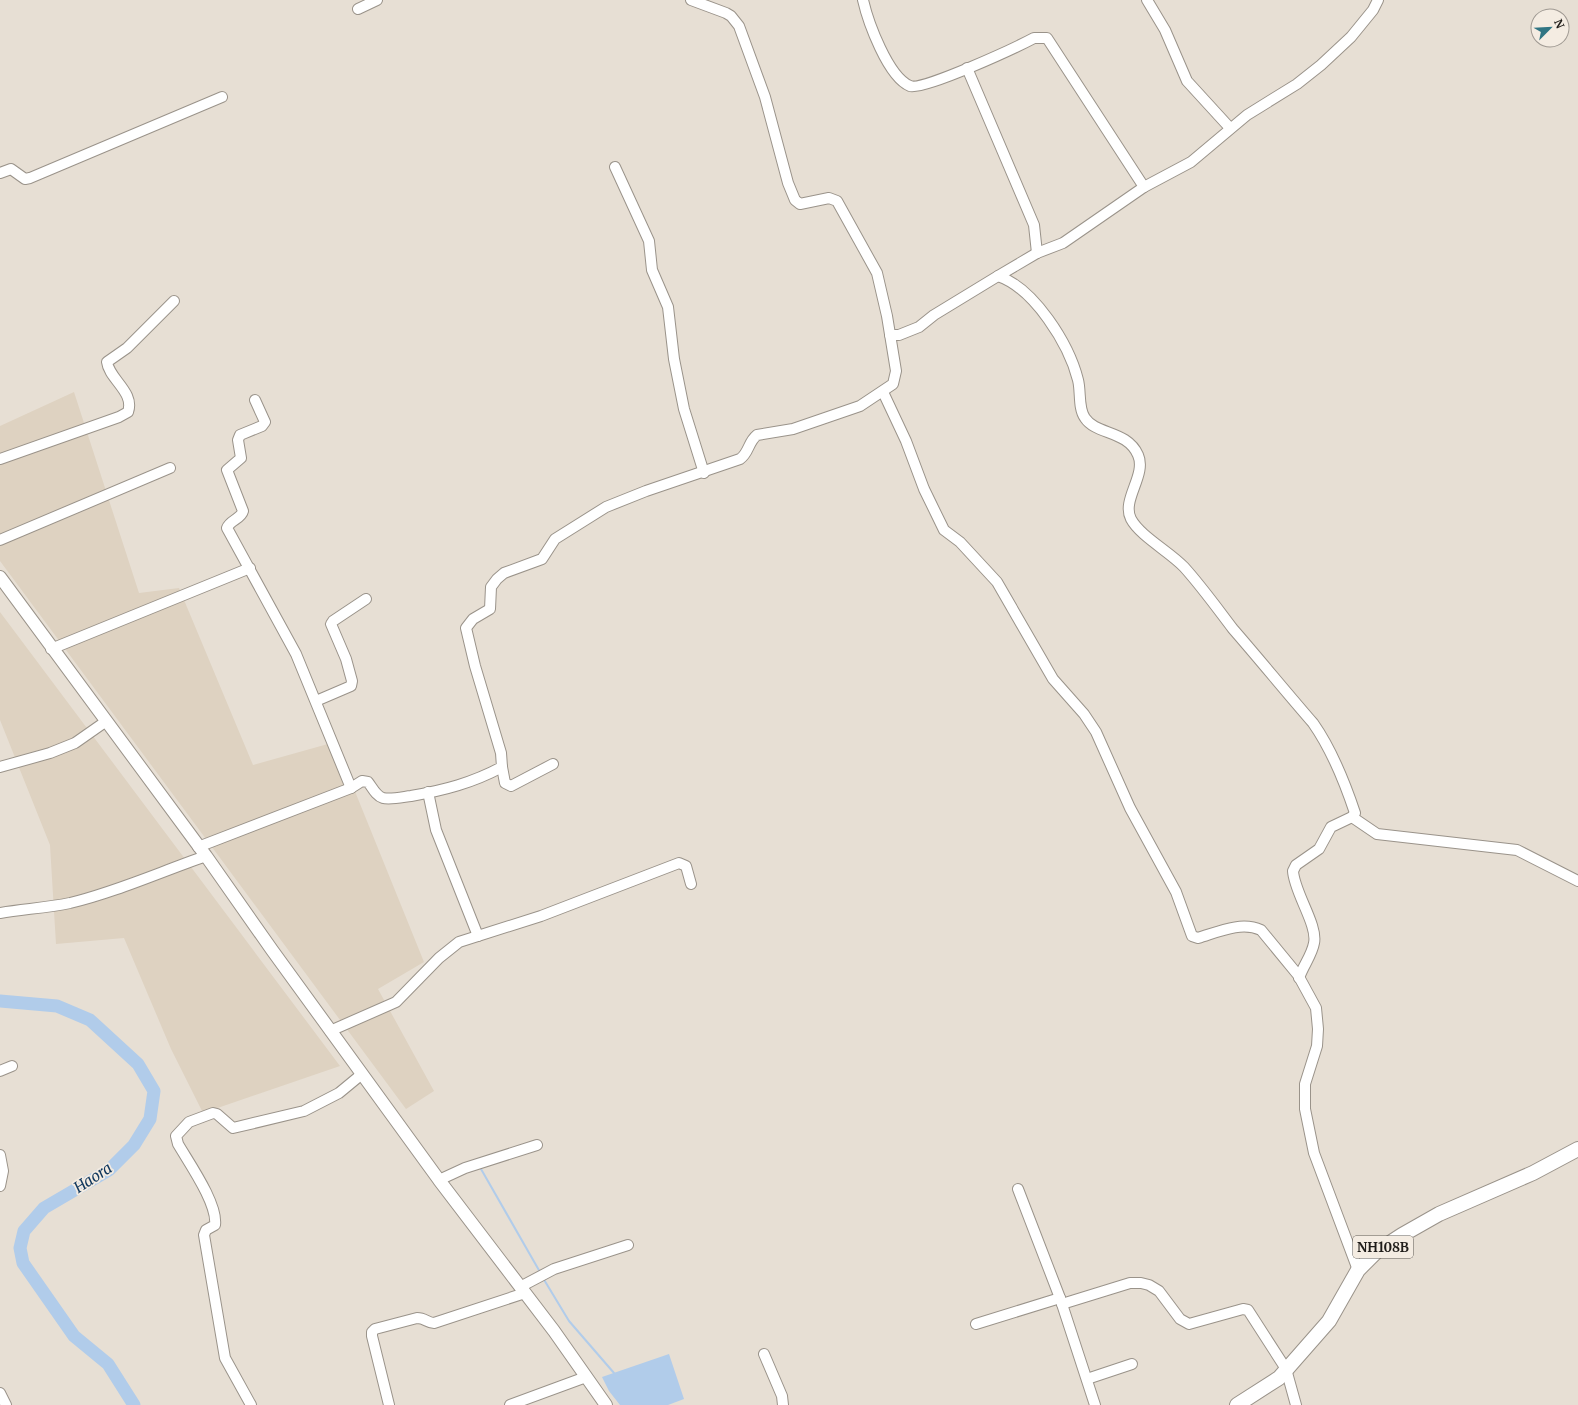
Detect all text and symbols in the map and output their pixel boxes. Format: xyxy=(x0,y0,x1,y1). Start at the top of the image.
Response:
north arrow xyxy=(1530,8,1570,48)
text: N xyxy=(1551,17,1567,31)
water label: Haora xyxy=(69,1158,115,1197)
road number: NH108B xyxy=(1353,1236,1413,1258)

